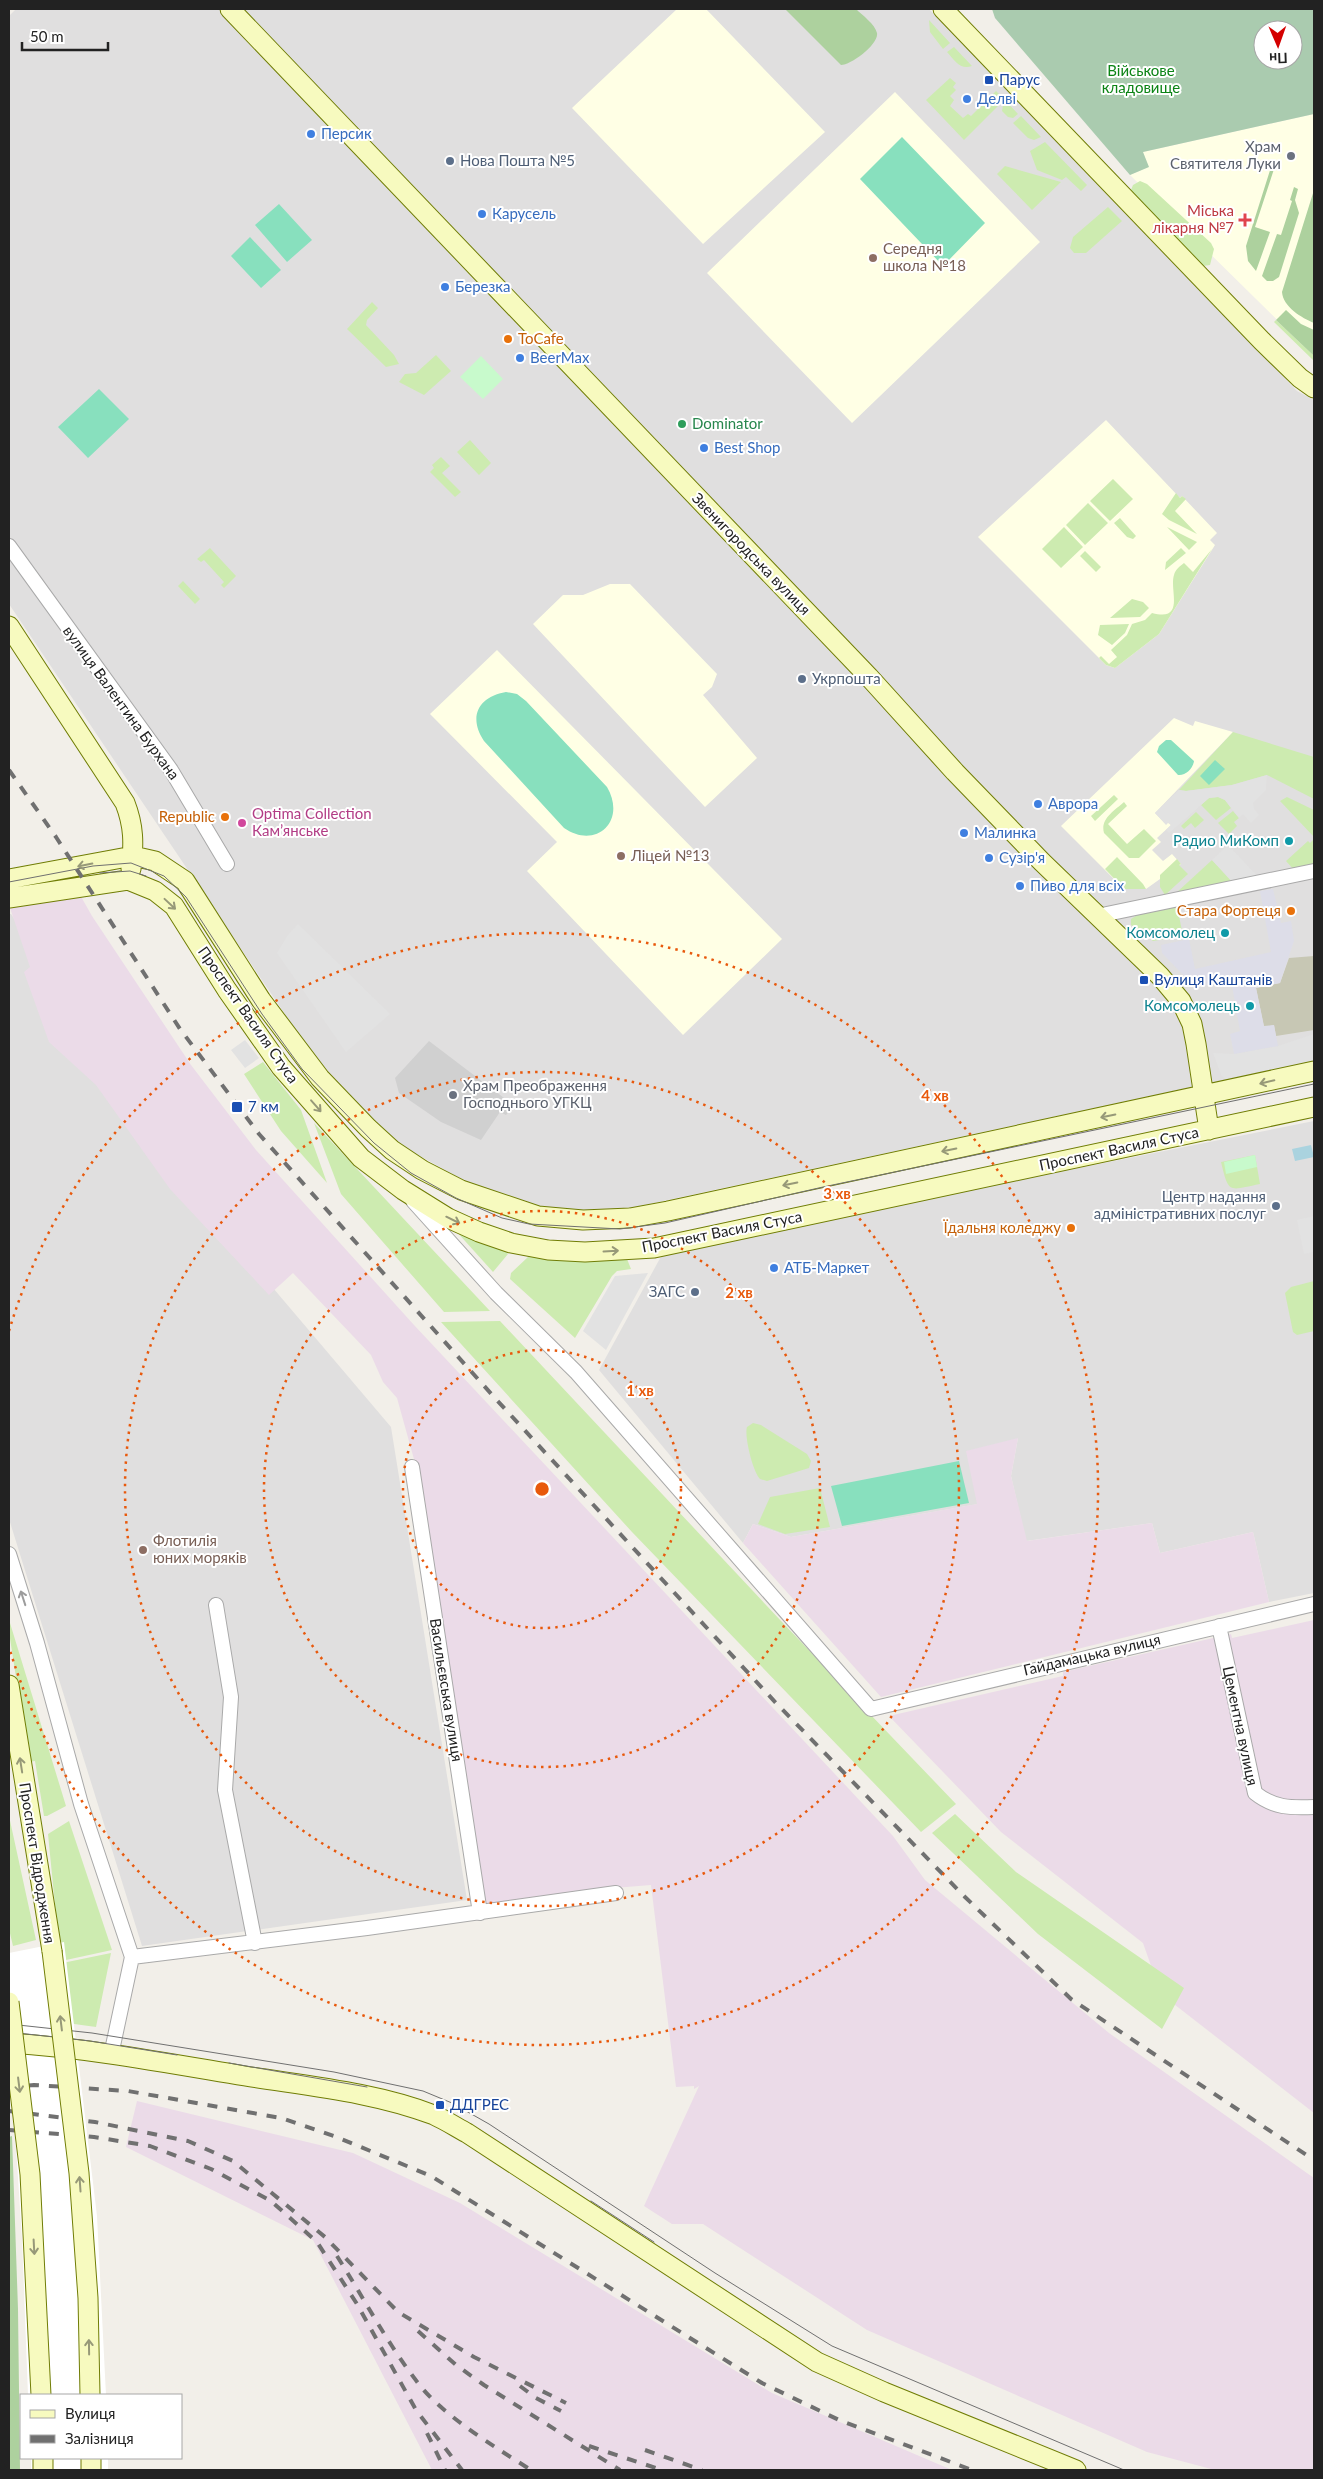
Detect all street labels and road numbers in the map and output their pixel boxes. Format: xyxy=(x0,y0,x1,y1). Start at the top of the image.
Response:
street label: Звенигородська вулиця xyxy=(689,489,815,618)
street label: вулиця Валентина Бурхана xyxy=(60,622,184,783)
street label: Проспект Василя Стуса xyxy=(195,943,303,1086)
street label: Проспект Василя Стуса xyxy=(1037,1122,1200,1174)
street label: Проспект Василя Стуса xyxy=(640,1207,803,1255)
street label: Васильєвська вулиця xyxy=(427,1617,467,1763)
street label: Гайдамацька вулиця xyxy=(1021,1629,1162,1679)
street label: Цементна вулиця xyxy=(1220,1664,1262,1787)
street label: Проспект Відродження xyxy=(16,1781,60,1945)

